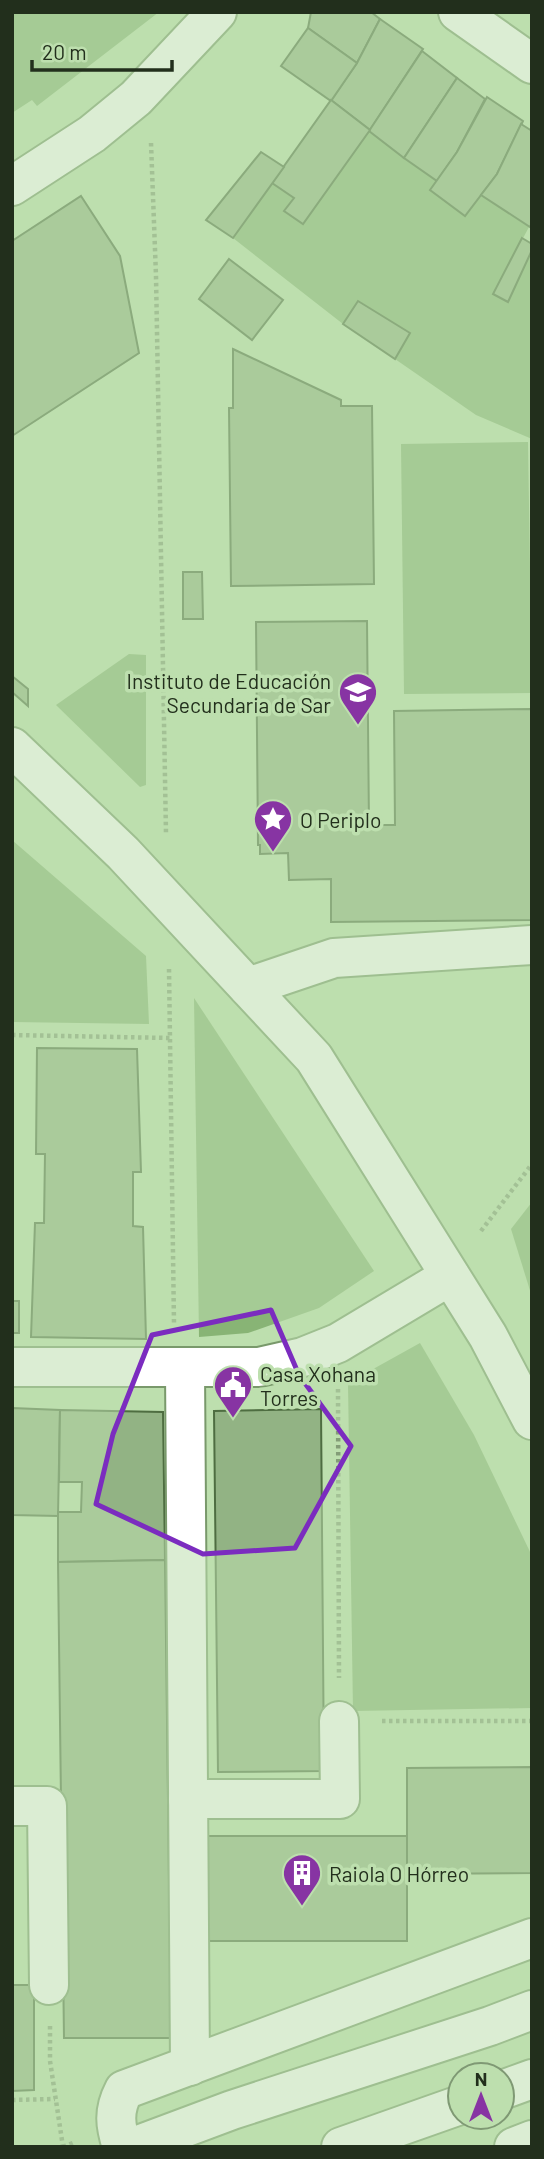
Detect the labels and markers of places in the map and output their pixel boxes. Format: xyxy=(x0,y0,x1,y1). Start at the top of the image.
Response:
place label: Instituto de Educación Secundaria de Sar xyxy=(127,668,331,717)
school or university icon: Instituto de Educación Secundaria de Sar xyxy=(337,671,379,726)
place icon: O Periplo xyxy=(252,798,294,853)
place label: O Periplo xyxy=(300,807,381,832)
place label: Casa Xohana Torres xyxy=(260,1361,376,1410)
public building icon: Casa Xohana Torres xyxy=(212,1364,254,1419)
building icon: Raiola O Hórreo xyxy=(281,1852,323,1907)
place label: Raiola O Hórreo xyxy=(329,1861,469,1886)

